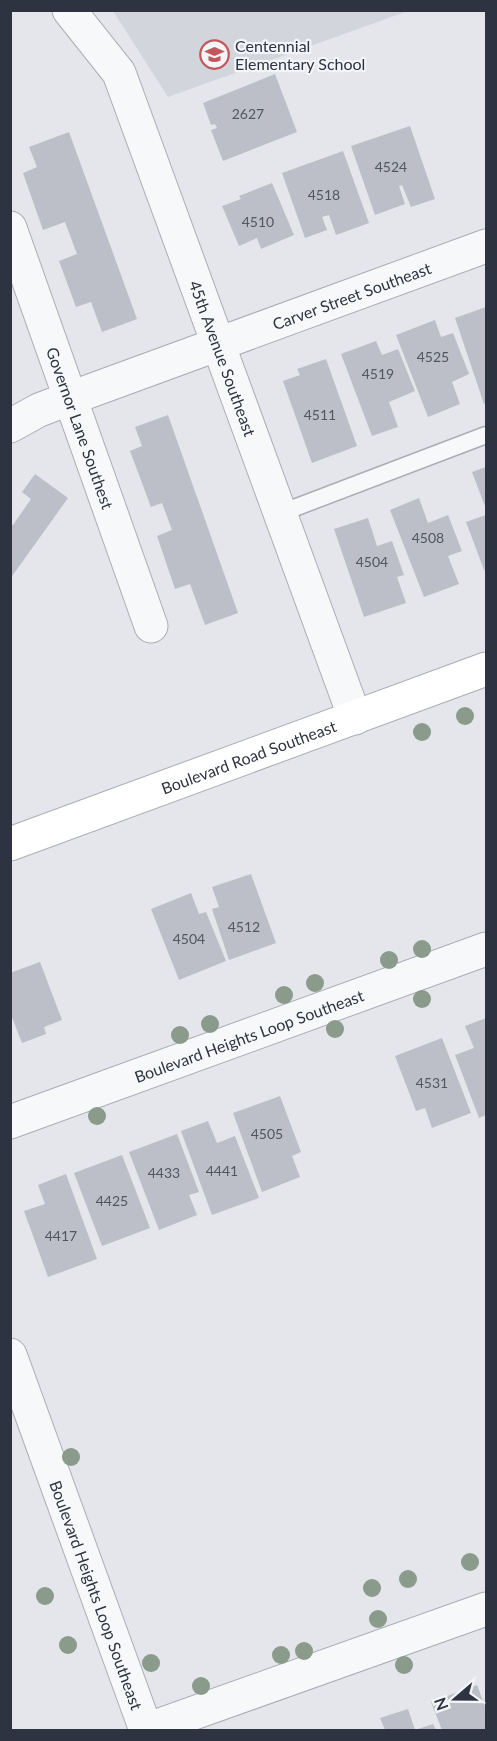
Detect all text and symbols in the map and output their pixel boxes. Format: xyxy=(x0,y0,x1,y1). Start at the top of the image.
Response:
place label: Centennial Elementary School xyxy=(235,36,365,73)
school or university icon: Centennial Elementary School xyxy=(198,38,230,70)
house number: 2627 xyxy=(232,105,264,122)
house number: 4524 xyxy=(375,158,407,175)
house number: 4518 xyxy=(308,186,340,203)
house number: 4510 xyxy=(242,213,274,230)
street label: Carver Street Southeast xyxy=(270,257,434,333)
street label: 45th Avenue Southeast xyxy=(186,278,261,439)
street label: Governor Lane Southest xyxy=(43,344,118,512)
house number: 4525 xyxy=(417,348,449,365)
house number: 4519 xyxy=(362,365,394,382)
house number: 4511 xyxy=(304,406,336,423)
house number: 4508 xyxy=(412,529,444,546)
house number: 4504 xyxy=(356,553,388,570)
street label: Boulevard Road Southeast xyxy=(158,715,339,797)
house number: 4512 xyxy=(228,918,260,935)
house number: 4504 xyxy=(173,930,205,947)
street label: Boulevard Heights Loop Southeast xyxy=(132,985,366,1086)
house number: 4531 xyxy=(416,1074,448,1091)
house number: 4505 xyxy=(251,1125,283,1142)
house number: 4441 xyxy=(206,1162,238,1179)
house number: 4433 xyxy=(148,1164,180,1181)
house number: 4425 xyxy=(96,1192,128,1209)
house number: 4417 xyxy=(45,1227,77,1244)
street label: Boulevard Heights Loop Southeast xyxy=(47,1478,147,1712)
north arrow xyxy=(425,1669,485,1729)
text: N xyxy=(429,1695,451,1713)

